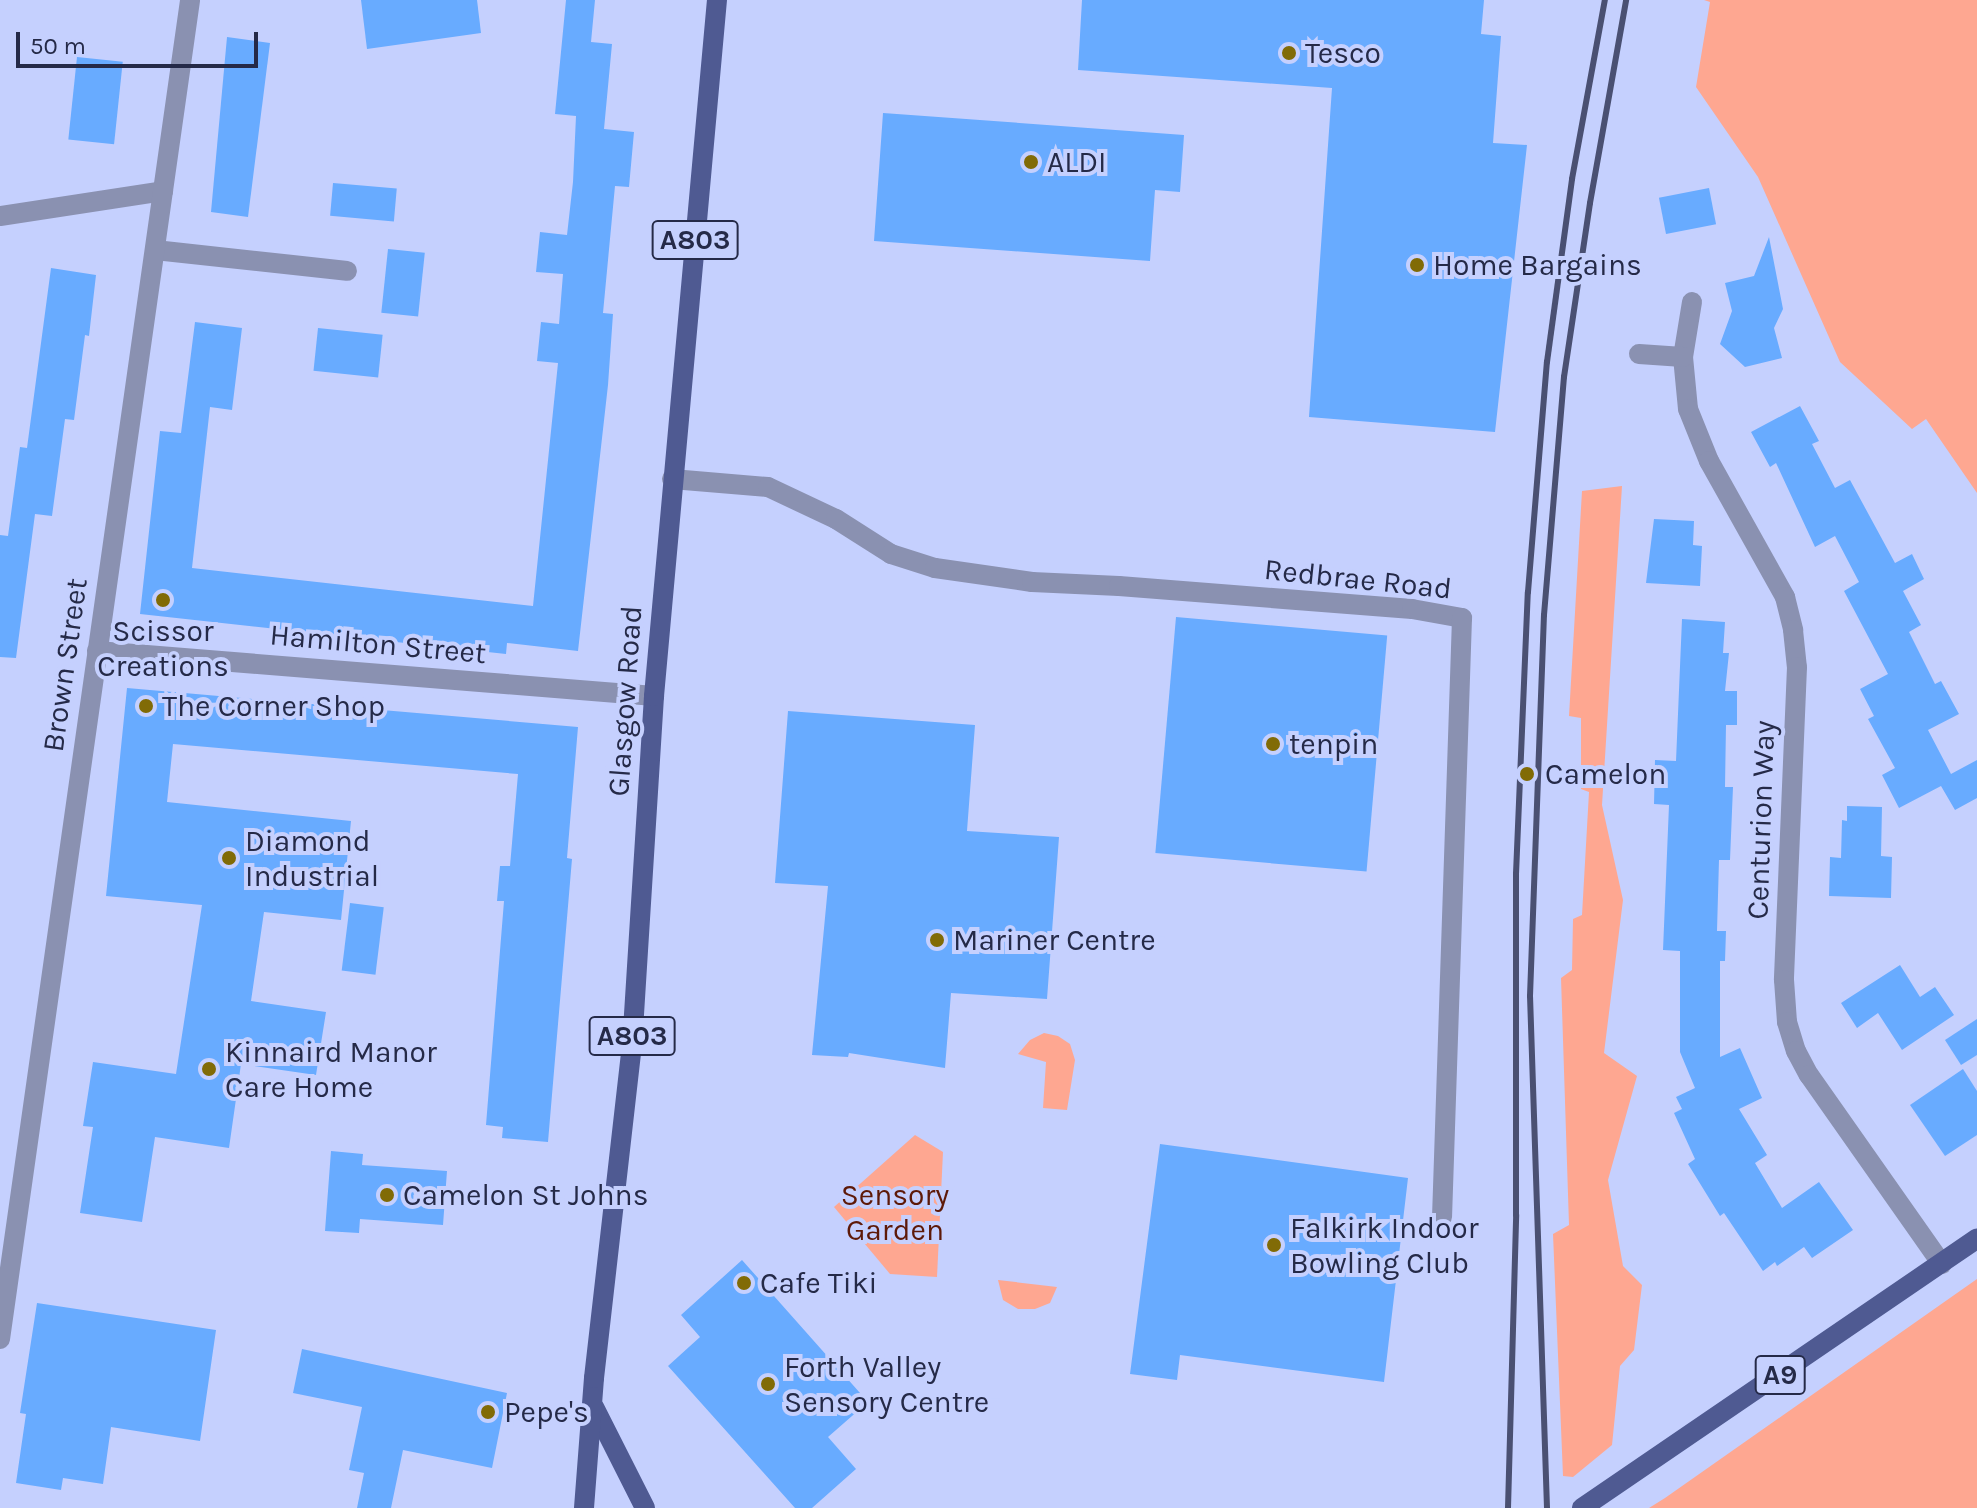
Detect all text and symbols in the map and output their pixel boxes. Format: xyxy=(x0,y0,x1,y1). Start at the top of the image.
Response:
scale bar xyxy=(20,16,262,66)
text: 50 m xyxy=(30,32,86,60)
place label: Tesco xyxy=(1305,35,1381,71)
marker: Tesco xyxy=(1280,44,1298,62)
place label: ALDI xyxy=(1047,144,1106,180)
marker: ALDI xyxy=(1022,153,1040,171)
road number: A803 xyxy=(651,216,739,264)
place label: Home Bargains xyxy=(1433,247,1642,283)
marker: Home Bargains xyxy=(1408,256,1426,274)
street label: Redbrae Road xyxy=(1262,551,1454,607)
street label: Brown Street xyxy=(35,576,95,754)
marker: Scissor Creations xyxy=(154,591,172,609)
street label: Glasgow Road xyxy=(600,604,650,798)
place label: Scissor Creations xyxy=(97,613,229,684)
street label: Hamilton Street xyxy=(268,617,488,671)
place label: The Corner Shop xyxy=(162,688,385,724)
marker: The Corner Shop xyxy=(137,697,155,715)
street label: Centurion Way xyxy=(1740,720,1782,920)
place label: tenpin xyxy=(1289,726,1378,762)
marker: tenpin xyxy=(1264,735,1282,753)
place label: Camelon xyxy=(1545,756,1666,792)
marker: Camelon xyxy=(1516,763,1538,785)
place label: Diamond Industrial xyxy=(245,823,379,894)
marker: Diamond Industrial xyxy=(220,849,238,867)
place label: Mariner Centre xyxy=(953,922,1156,958)
marker: Mariner Centre xyxy=(928,931,946,949)
road number: A803 xyxy=(588,1012,676,1060)
place label: Kinnaird Manor Care Home xyxy=(225,1034,437,1104)
marker: Kinnaird Manor Care Home xyxy=(200,1060,218,1078)
place label: Camelon St Johns xyxy=(403,1177,648,1213)
park label: Sensory Garden xyxy=(841,1177,949,1248)
marker: Camelon St Johns xyxy=(378,1186,396,1204)
place label: Falkirk Indoor Bowling Club xyxy=(1290,1210,1479,1280)
marker: Falkirk Indoor Bowling Club xyxy=(1265,1236,1283,1254)
place label: Cafe Tiki xyxy=(760,1265,878,1301)
marker: Cafe Tiki xyxy=(735,1274,753,1292)
place label: Forth Valley Sensory Centre xyxy=(784,1349,989,1420)
road number: A9 xyxy=(1754,1351,1806,1399)
marker: Forth Valley Sensory Centre xyxy=(759,1375,777,1393)
place label: Pepe's xyxy=(504,1394,589,1430)
marker: Pepe's xyxy=(479,1403,497,1421)

